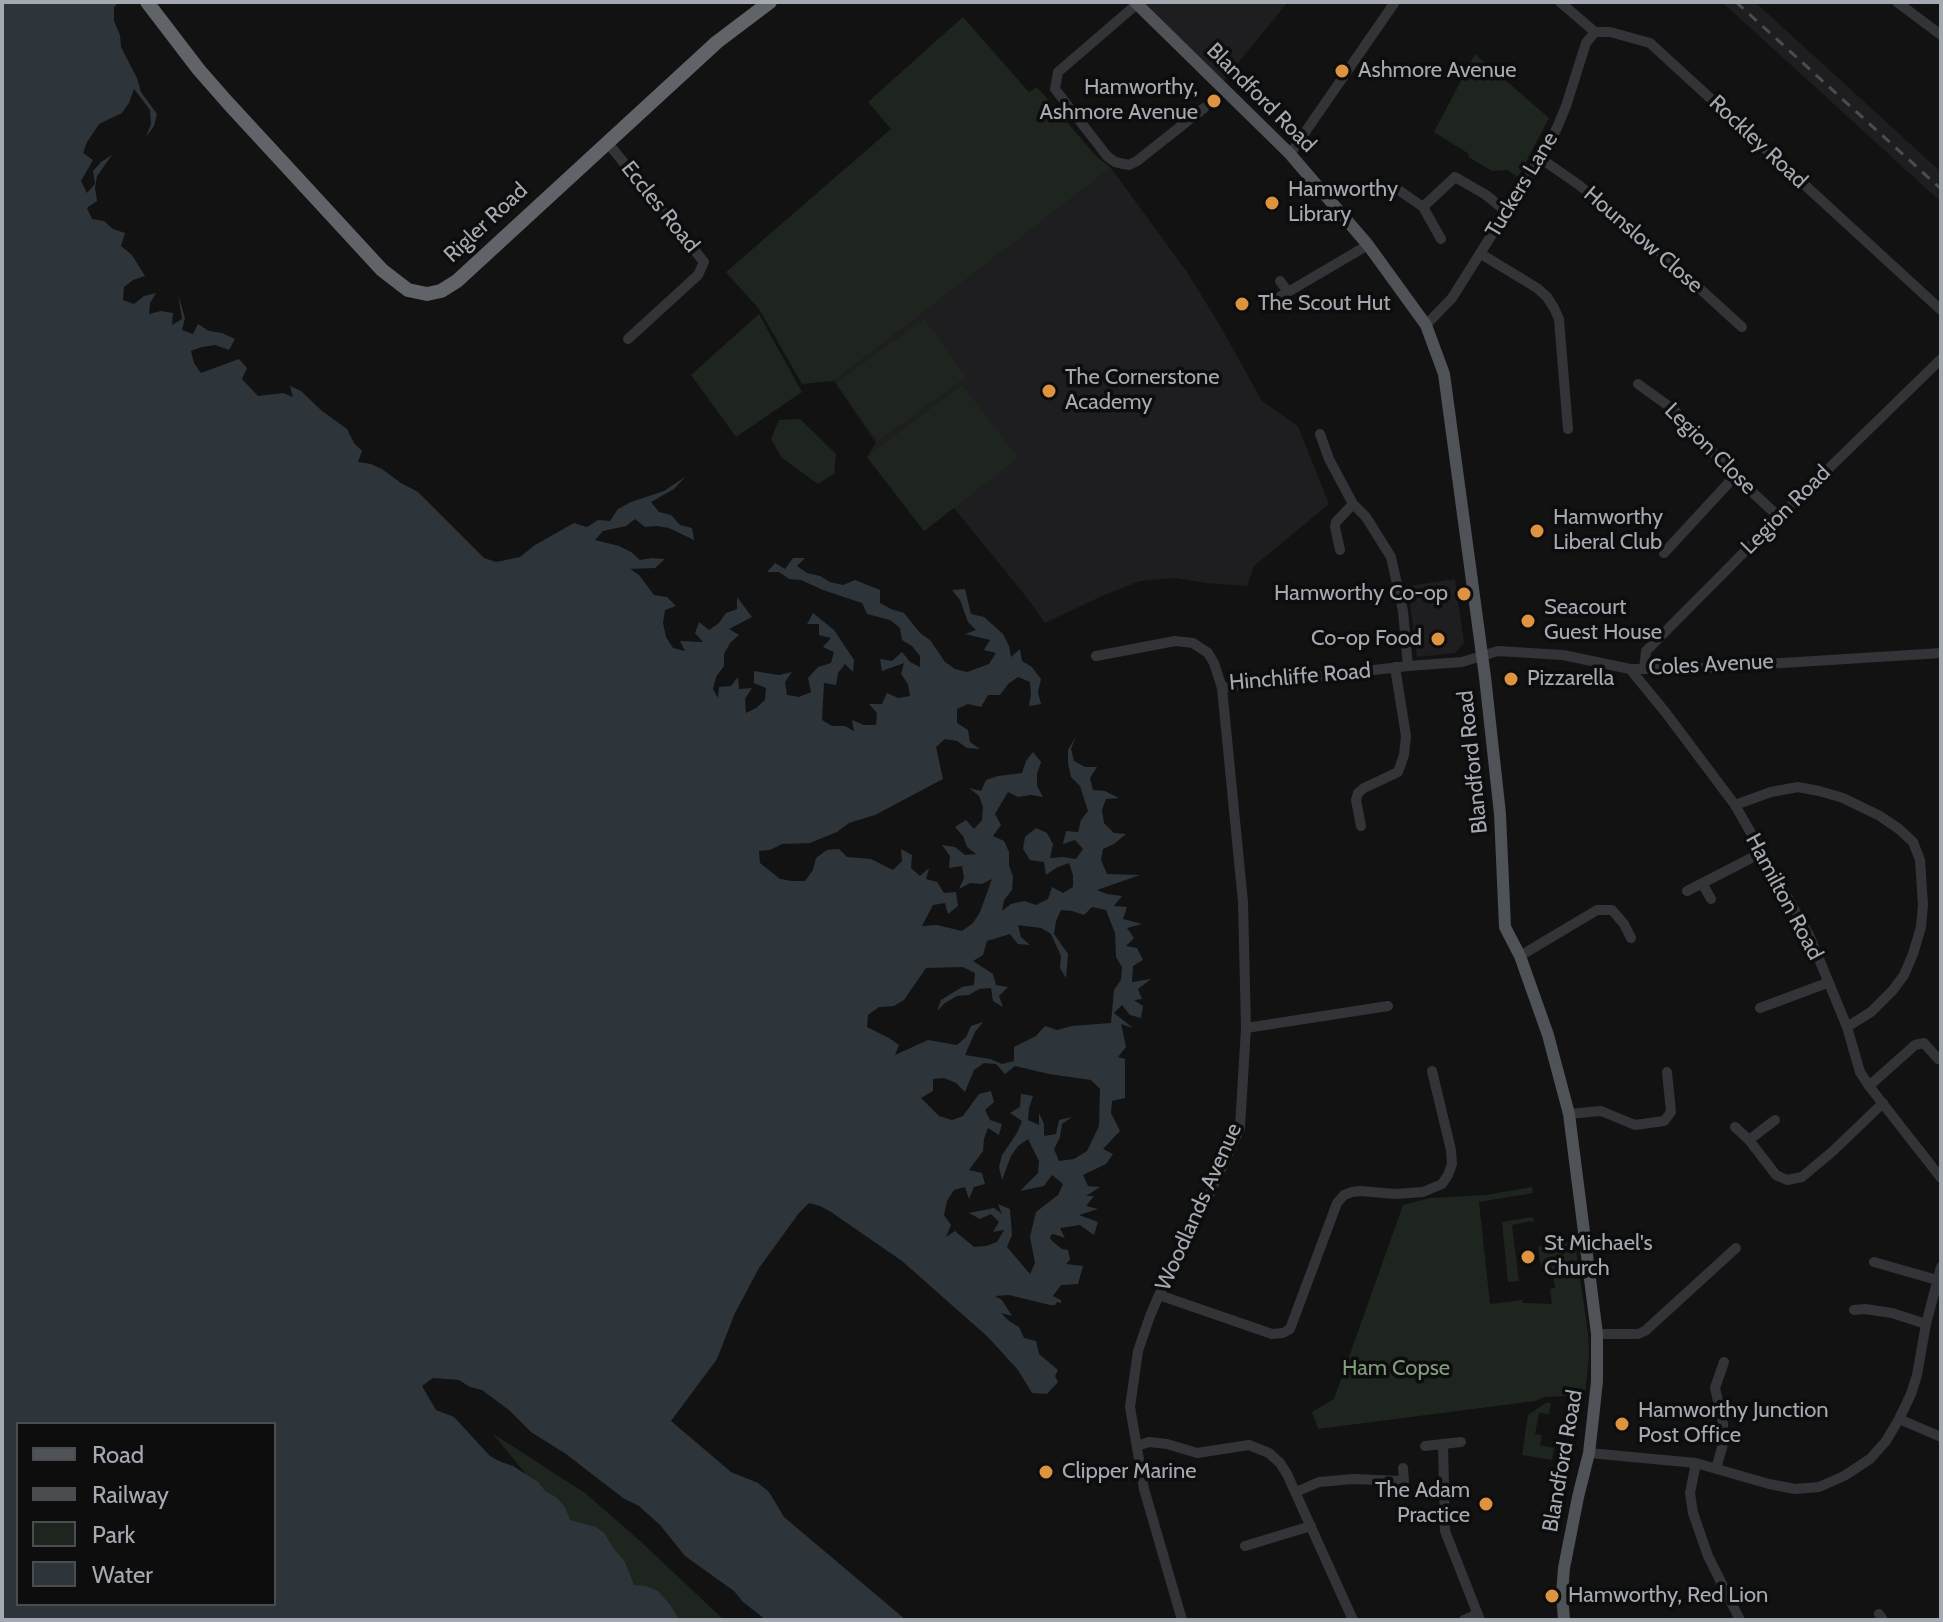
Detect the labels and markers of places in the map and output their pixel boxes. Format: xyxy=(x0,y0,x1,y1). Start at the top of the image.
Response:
place label: Ashmore Avenue xyxy=(1358,58,1517,84)
marker: Ashmore Avenue xyxy=(1333,62,1351,80)
place label: Hamworthy, Ashmore Avenue xyxy=(1039,75,1198,126)
marker: Hamworthy, Ashmore Avenue xyxy=(1205,92,1223,110)
place label: Hamworthy Library xyxy=(1288,177,1398,228)
marker: Hamworthy Library xyxy=(1263,194,1281,212)
place label: The Scout Hut xyxy=(1258,291,1391,317)
marker: The Scout Hut xyxy=(1233,295,1251,313)
place label: The Cornerstone Academy xyxy=(1065,365,1220,416)
marker: The Cornerstone Academy xyxy=(1040,382,1058,400)
place label: Hamworthy Liberal Club xyxy=(1553,505,1663,556)
marker: Hamworthy Liberal Club xyxy=(1528,522,1546,540)
place label: Hamworthy Co-op xyxy=(1274,581,1448,607)
marker: Hamworthy Co-op xyxy=(1455,585,1473,603)
place label: Seacourt Guest House xyxy=(1544,595,1662,646)
marker: Seacourt Guest House xyxy=(1519,612,1537,630)
place label: Co-op Food xyxy=(1311,626,1422,652)
marker: Co-op Food xyxy=(1429,630,1447,648)
place label: Pizzarella xyxy=(1527,666,1614,692)
marker: Pizzarella xyxy=(1502,670,1520,688)
place label: St Michael's Church xyxy=(1544,1231,1653,1282)
marker: St Michael's Church xyxy=(1519,1248,1537,1266)
place label: Hamworthy Junction Post Office xyxy=(1638,1398,1829,1450)
marker: Hamworthy Junction Post Office xyxy=(1613,1415,1631,1433)
place label: Clipper Marine xyxy=(1062,1459,1197,1485)
marker: Clipper Marine xyxy=(1037,1463,1055,1481)
place label: The Adam Practice xyxy=(1375,1478,1470,1530)
marker: The Adam Practice xyxy=(1477,1495,1495,1513)
place label: Hamworthy, Red Lion xyxy=(1568,1583,1768,1609)
marker: Hamworthy, Red Lion xyxy=(1543,1587,1561,1605)

